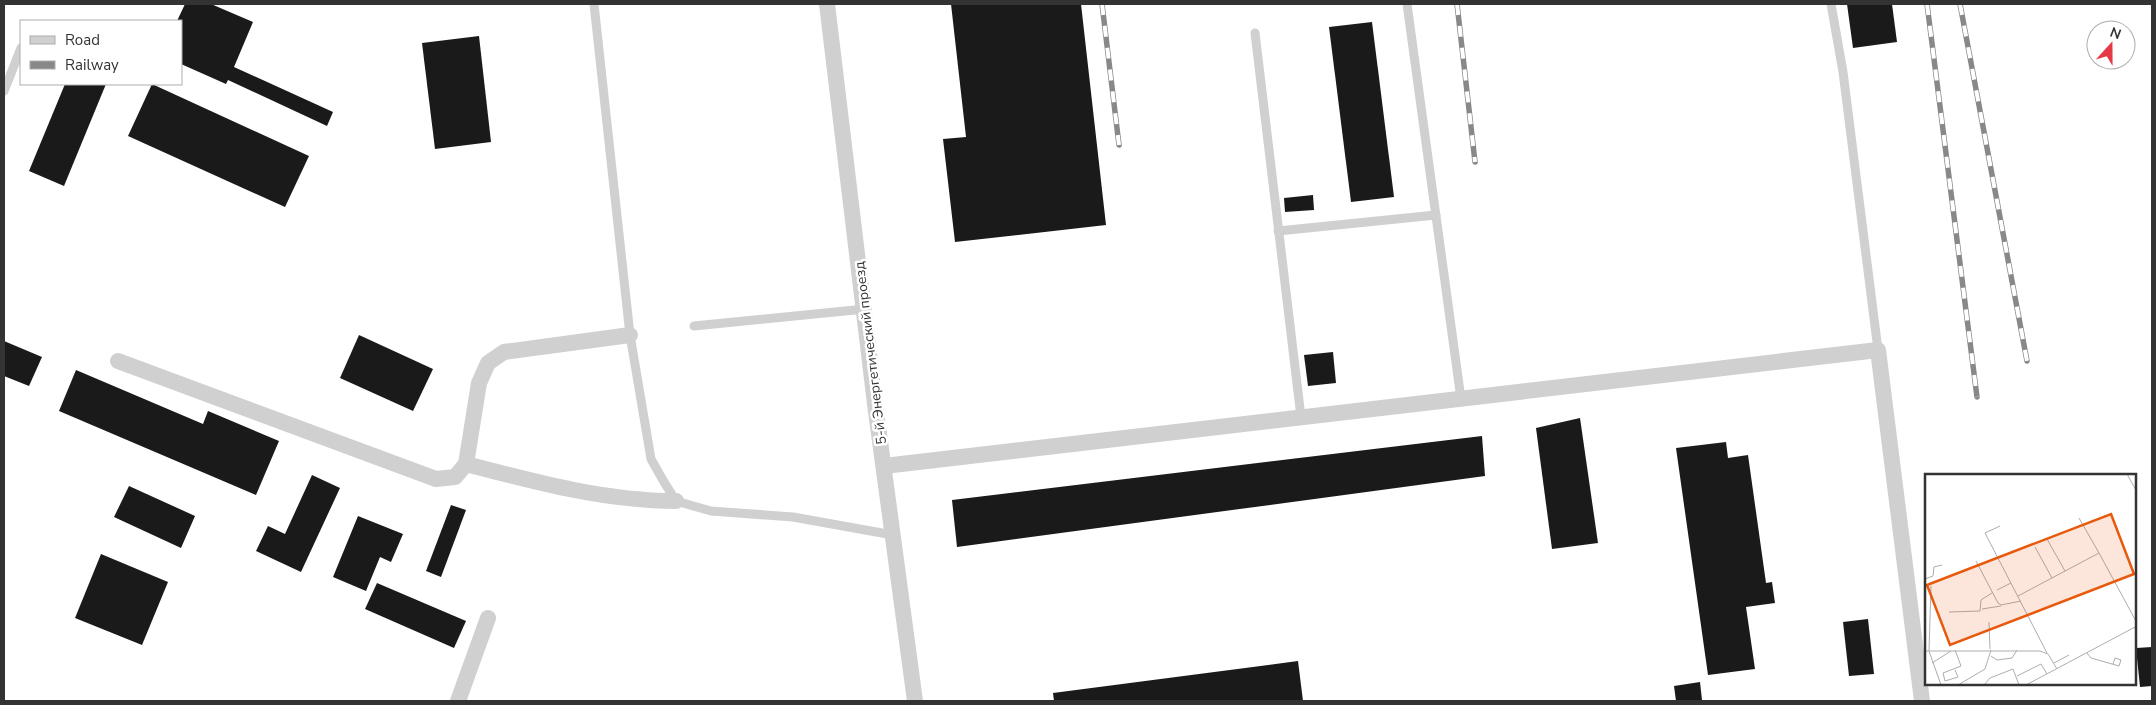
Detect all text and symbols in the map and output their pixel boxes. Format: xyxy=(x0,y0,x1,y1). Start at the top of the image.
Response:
legend xyxy=(20,20,182,85)
north arrow xyxy=(2086,20,2136,70)
text: N xyxy=(2107,23,2124,44)
text: Road xyxy=(65,30,100,50)
text: Railway xyxy=(65,55,119,75)
street label: 5-й Энергетический проезд xyxy=(850,260,891,446)
inset map xyxy=(1925,474,2136,685)

